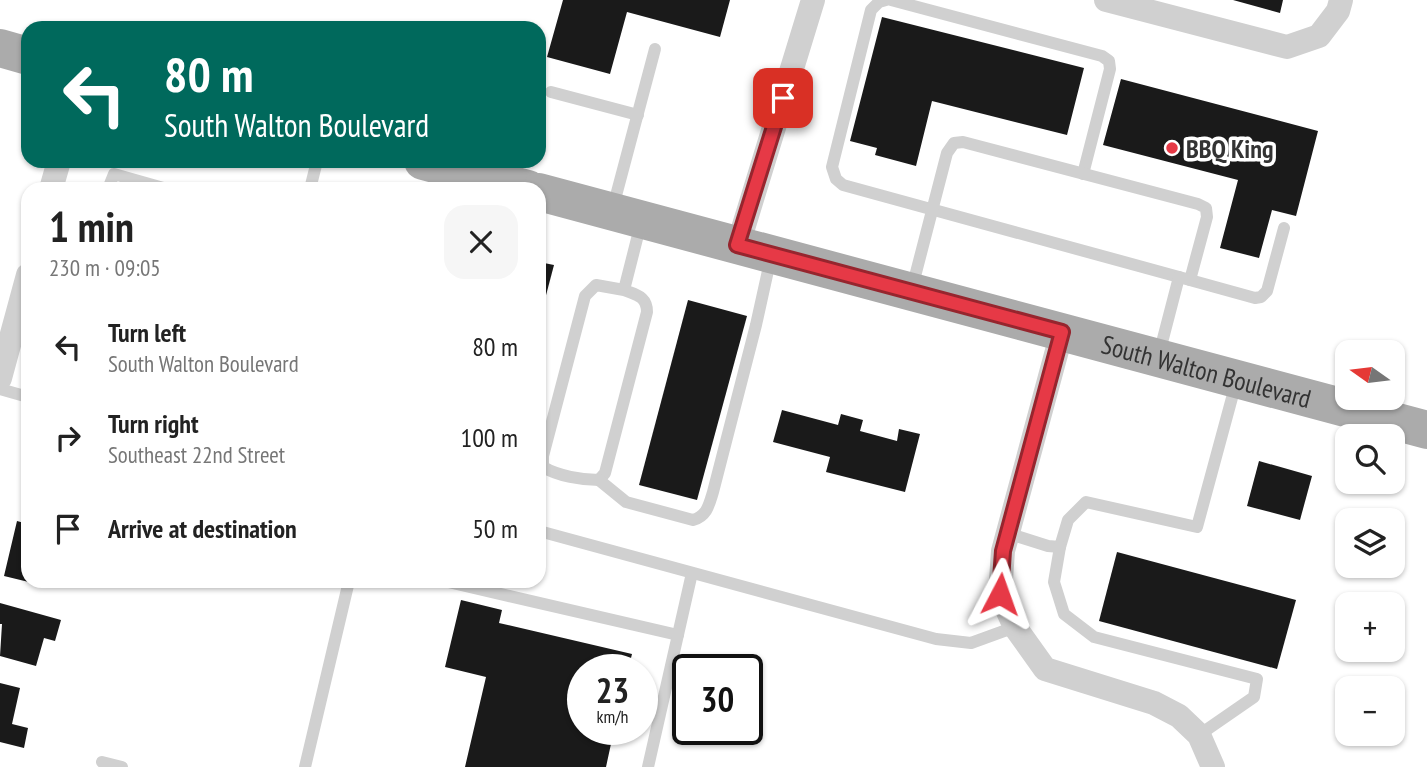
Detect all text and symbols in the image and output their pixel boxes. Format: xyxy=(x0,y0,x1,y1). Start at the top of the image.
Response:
text: 80 m xyxy=(164,42,253,106)
icon: left xyxy=(49,49,140,140)
pin xyxy=(753,68,813,128)
icon: arrive xyxy=(764,79,802,117)
text: South Walton Boulevard xyxy=(164,104,429,146)
place label: BBQ King xyxy=(1186,132,1273,165)
marker: BBQ King xyxy=(1164,140,1180,156)
text: 1 min xyxy=(49,199,134,254)
button: close xyxy=(444,205,518,279)
text: 230 m · 09:05 xyxy=(49,253,161,282)
text: Turn left xyxy=(108,316,186,349)
street label: South Walton Boulevard xyxy=(1098,327,1315,415)
icon: left xyxy=(49,328,87,366)
text: 80 m xyxy=(472,330,518,363)
north arrow xyxy=(1335,340,1405,410)
map controls xyxy=(1335,340,1405,746)
text: South Walton Boulevard xyxy=(108,349,299,378)
text: Turn right xyxy=(108,407,199,440)
icon: right xyxy=(49,419,87,457)
text: 100 m xyxy=(460,421,518,454)
button: search xyxy=(1335,424,1405,494)
text: Southeast 22nd Street xyxy=(108,440,285,469)
button: layers xyxy=(1335,508,1405,578)
icon: arrive xyxy=(49,510,87,548)
text: Arrive at destination xyxy=(108,512,297,545)
text: 50 m xyxy=(472,512,518,545)
position arrow xyxy=(963,557,1037,631)
button: + xyxy=(1335,592,1405,662)
speed limit sign: 30 xyxy=(672,654,763,745)
text: 23 xyxy=(596,667,629,713)
button: − xyxy=(1335,676,1405,746)
text: km/h xyxy=(597,705,628,728)

